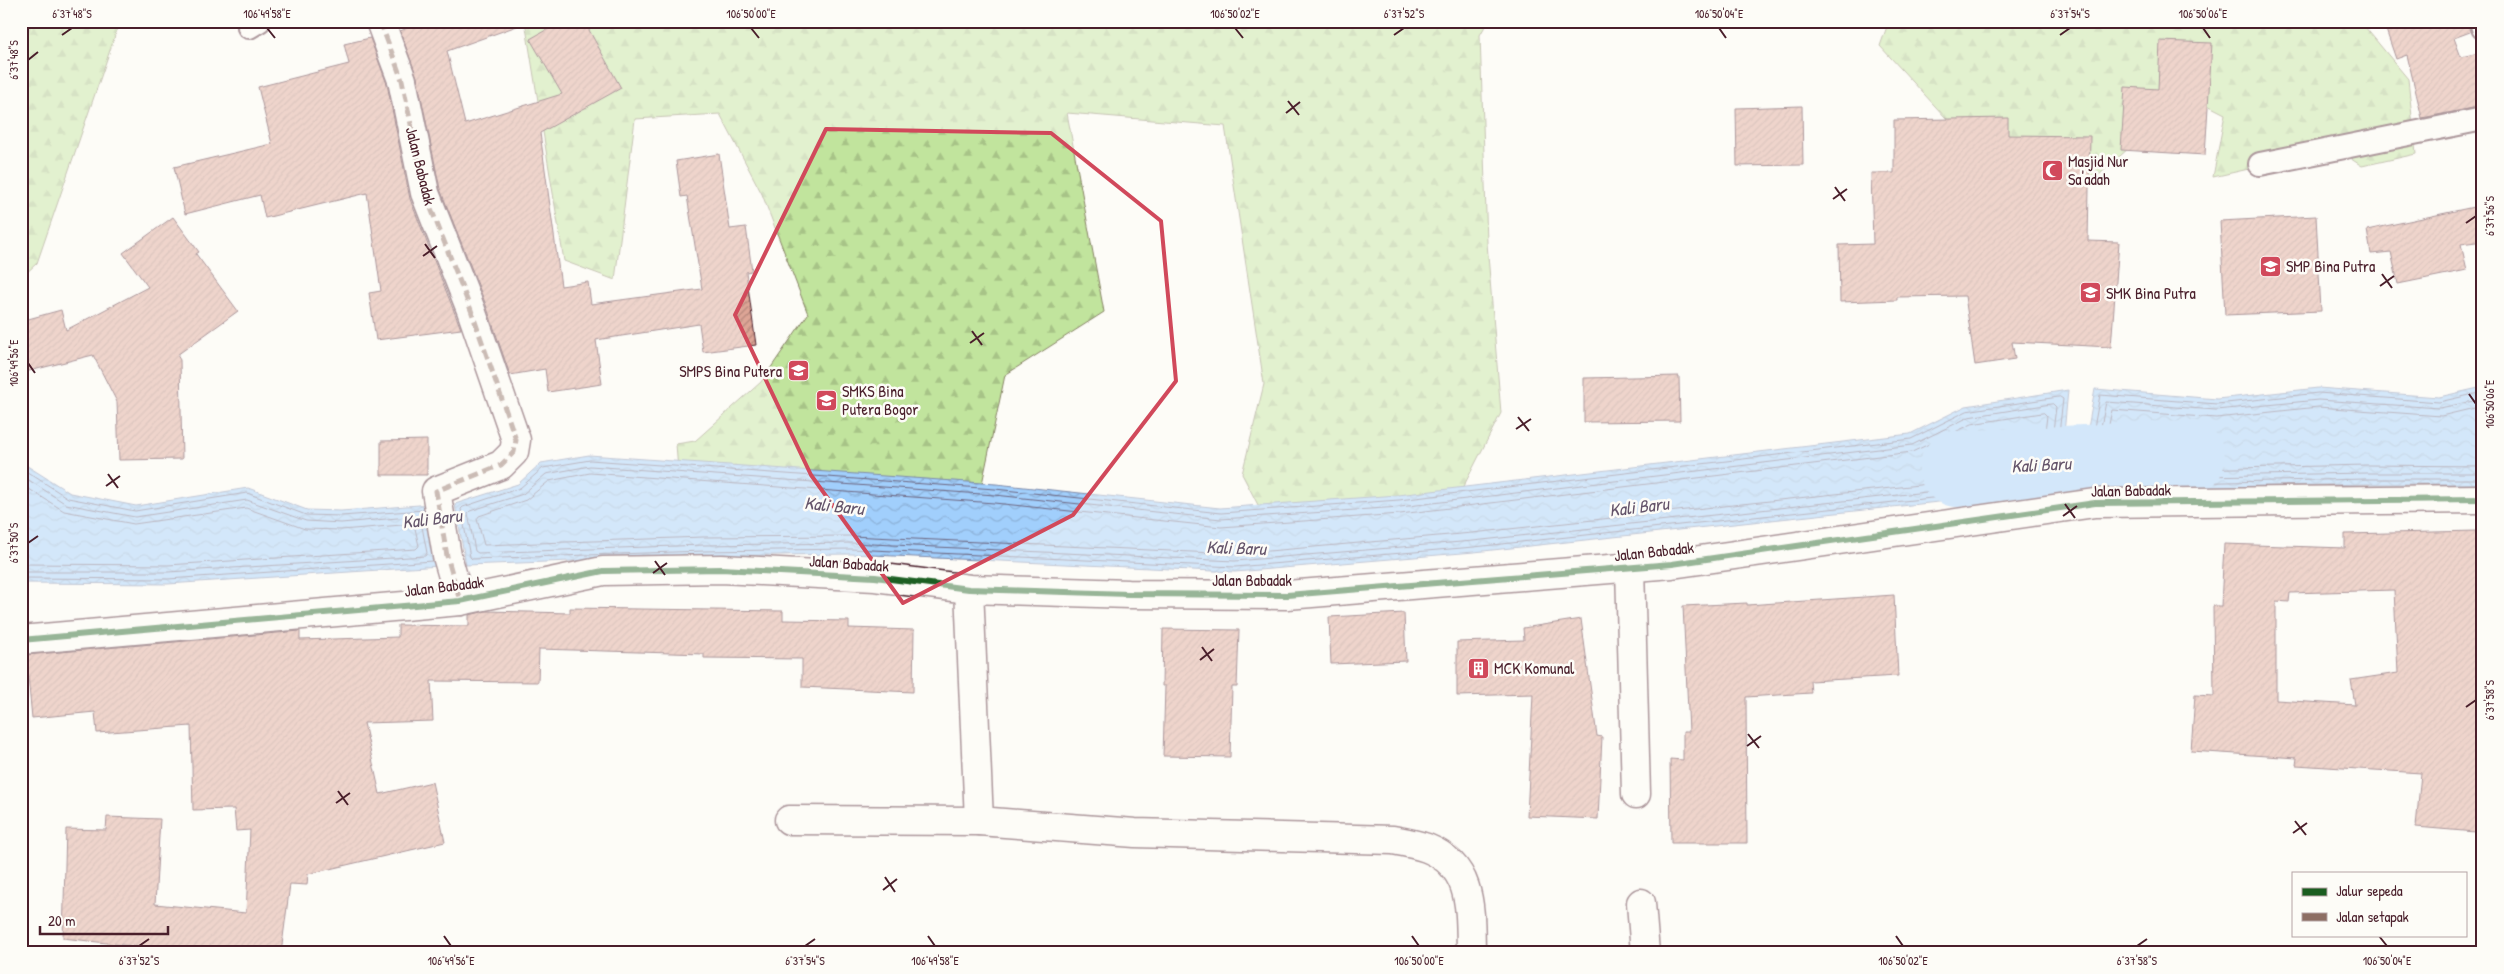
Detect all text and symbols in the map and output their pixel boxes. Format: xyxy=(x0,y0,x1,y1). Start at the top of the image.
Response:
text: 6°37'48"S xyxy=(52,5,92,22)
text: 106°49'58"E xyxy=(243,5,291,22)
text: 106°50'00"E xyxy=(726,5,776,22)
text: 106°50'02"E xyxy=(1210,5,1261,22)
text: 6°37'52"S xyxy=(1384,5,1425,22)
text: 106°50'04"E xyxy=(1695,5,1744,22)
text: 6°37'54"S xyxy=(2050,5,2090,22)
text: 106°50'06"E xyxy=(2179,5,2228,22)
text: 6°37'48"S xyxy=(5,40,22,80)
street label: Jalan Babadak xyxy=(401,125,441,208)
place label: Masjid Nur Sa'adah xyxy=(2068,150,2128,190)
mosque icon: Masjid Nur Sa'adah xyxy=(2040,158,2064,182)
text: 6°37'56"S xyxy=(2481,196,2498,236)
school or university icon: SMP Bina Putra xyxy=(2258,254,2282,278)
place label: SMP Bina Putra xyxy=(2286,255,2375,277)
school or university icon: SMK Bina Putra xyxy=(2078,281,2102,305)
place label: SMK Bina Putra xyxy=(2106,282,2196,304)
text: 106°49'56"E xyxy=(5,339,22,386)
school or university icon: SMPS Bina Putera xyxy=(786,359,810,383)
place label: SMPS Bina Putera xyxy=(679,360,782,382)
text: 106°50'06"E xyxy=(2481,379,2498,428)
place label: SMKS Bina Putera Bogor xyxy=(842,380,918,420)
school or university icon: SMKS Bina Putera Bogor xyxy=(814,388,838,412)
water label: Kali Baru xyxy=(2010,450,2073,479)
street label: Jalan Babadak xyxy=(2091,478,2172,502)
water label: Kali Baru xyxy=(803,490,867,521)
water label: Kali Baru xyxy=(1608,490,1672,523)
water label: Kali Baru xyxy=(401,502,465,535)
text: 6°37'50"S xyxy=(5,522,22,563)
water label: Kali Baru xyxy=(1206,534,1268,561)
street label: Jalan Babadak xyxy=(1613,536,1695,566)
street label: Jalan Babadak xyxy=(808,549,890,577)
street label: Jalan Babadak xyxy=(1212,569,1292,591)
street label: Jalan Babadak xyxy=(403,570,485,602)
building icon: MCK Komunal xyxy=(1466,656,1490,680)
place label: MCK Komunal xyxy=(1494,657,1575,679)
text: 6°37'58"S xyxy=(2481,679,2498,720)
legend xyxy=(2292,872,2466,936)
text: Jalur sepeda xyxy=(2336,880,2403,901)
scale bar xyxy=(40,904,168,936)
text: Jalan setapak xyxy=(2336,906,2409,927)
text: 20 m xyxy=(48,910,75,931)
text: 6°37'52"S xyxy=(119,952,160,969)
text: 106°49'56"E xyxy=(428,952,475,969)
text: 6°37'54"S xyxy=(785,952,825,969)
text: 106°49'58"E xyxy=(911,952,959,969)
text: 106°50'00"E xyxy=(1394,952,1444,969)
text: 106°50'02"E xyxy=(1878,952,1929,969)
text: 6°37'58"S xyxy=(2117,952,2158,969)
text: 106°50'04"E xyxy=(2363,952,2412,969)

